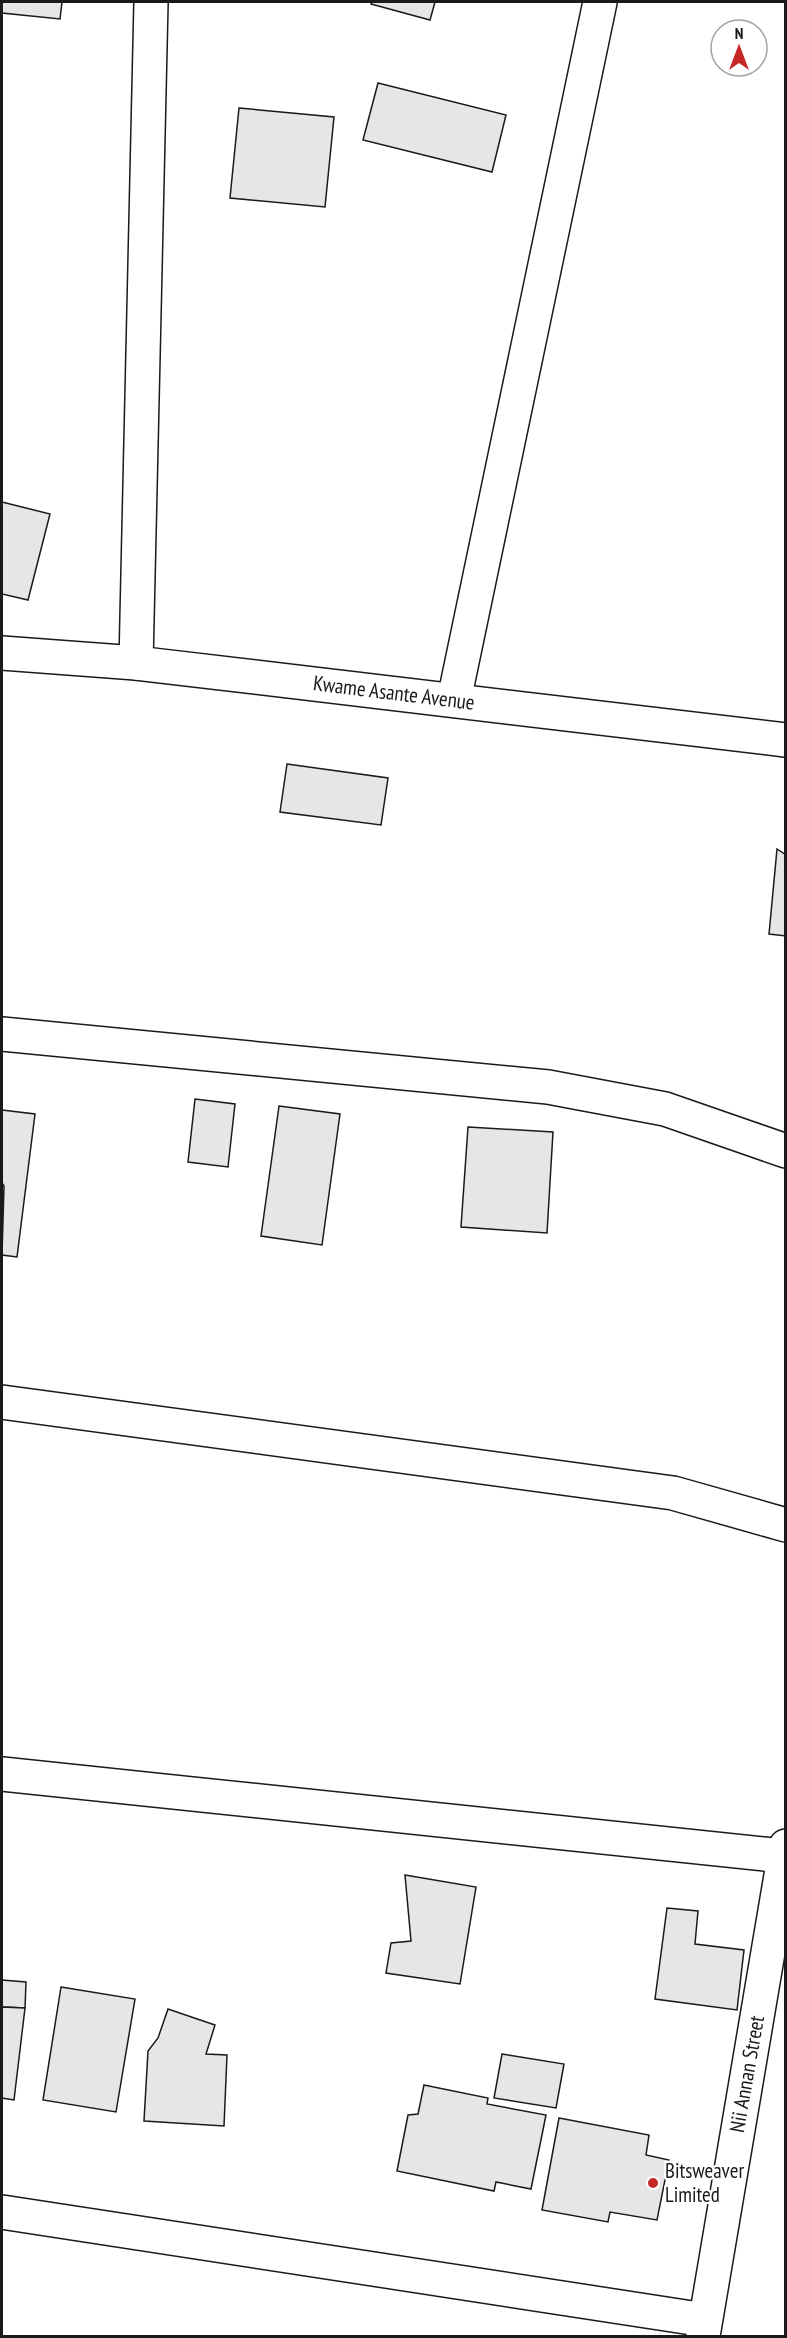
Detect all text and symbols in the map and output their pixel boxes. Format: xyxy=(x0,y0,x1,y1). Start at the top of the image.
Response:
north arrow xyxy=(709,18,769,78)
text: N xyxy=(735,23,743,43)
street label: Kwame Asante Avenue xyxy=(312,669,476,716)
street label: Nii Annan Street xyxy=(723,2013,770,2134)
place label: Bitsweaver Limited xyxy=(665,2157,744,2208)
marker: Bitsweaver Limited xyxy=(646,2176,660,2190)

